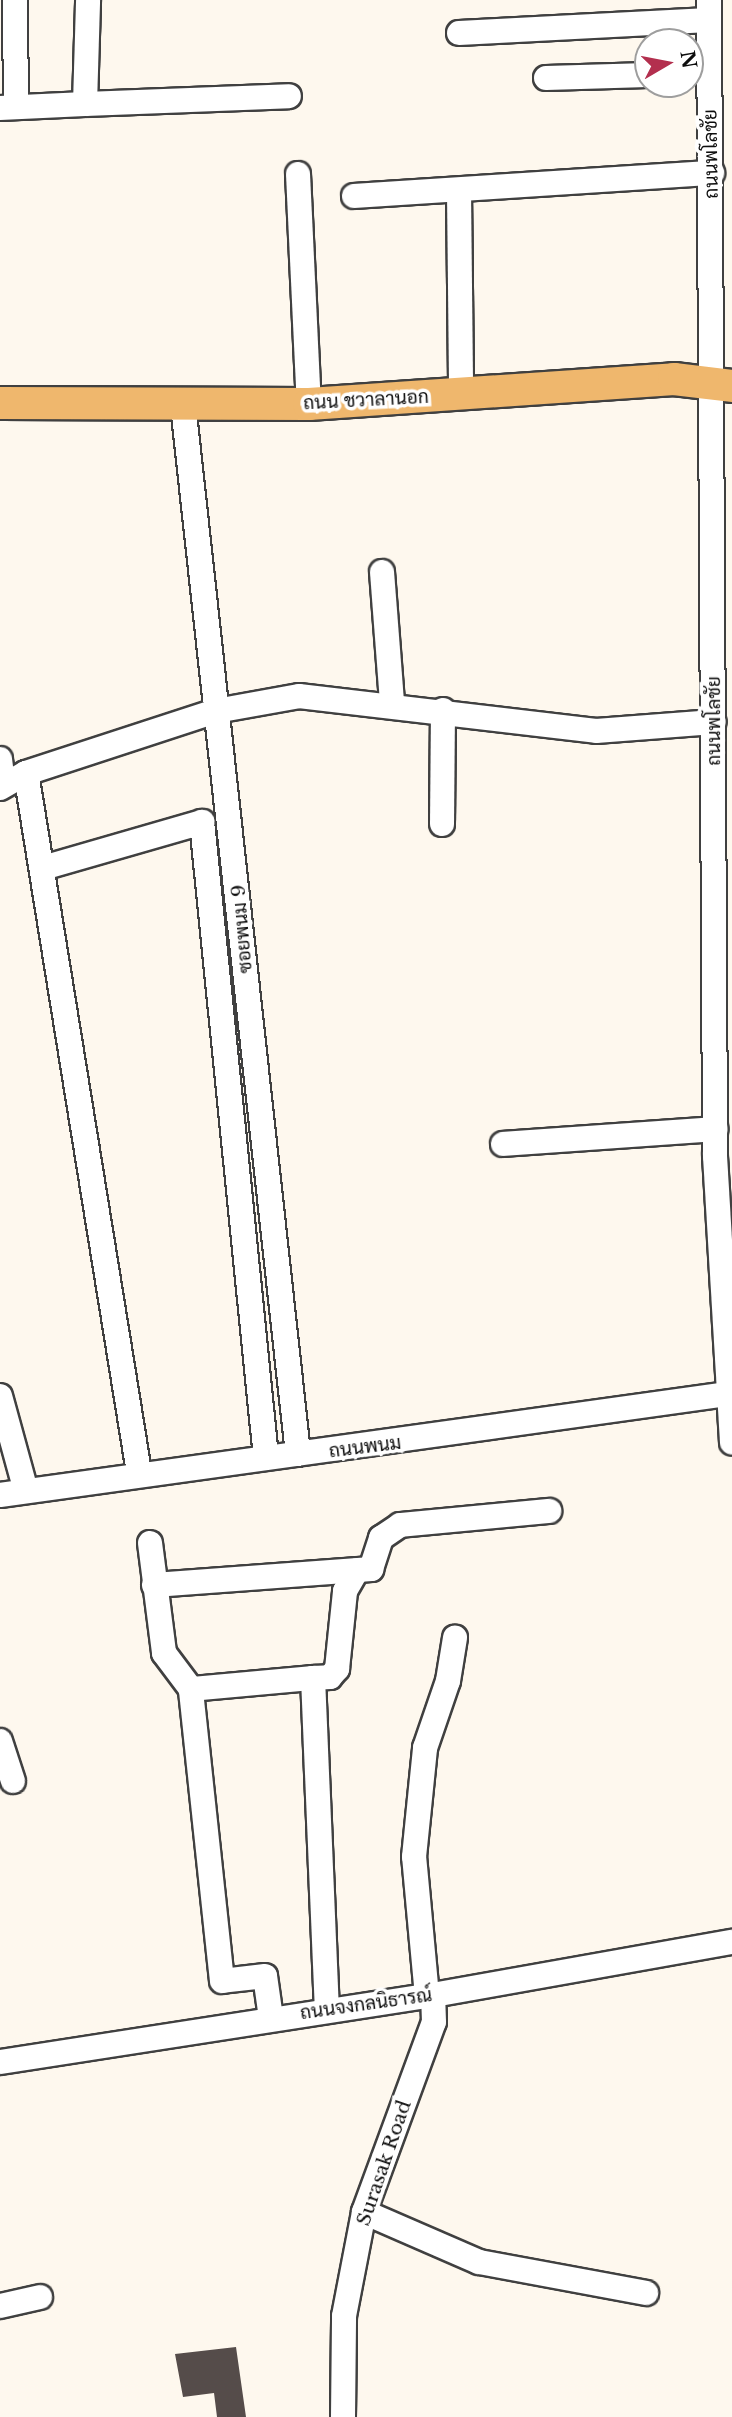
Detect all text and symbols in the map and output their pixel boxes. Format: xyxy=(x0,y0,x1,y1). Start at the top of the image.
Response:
north arrow xyxy=(634,28,704,98)
text: N xyxy=(675,49,701,70)
street label: ถนนพโลชัย xyxy=(699,109,723,199)
street label: ถนน ชวาลานอก xyxy=(303,385,429,415)
street label: ถนนพโลชัย xyxy=(703,676,725,766)
street label: ซอยพนม 9 xyxy=(227,884,257,974)
street label: ถนนพนม xyxy=(328,1431,402,1463)
street label: ถนนจงกลนิธารณ์ xyxy=(299,1983,433,2025)
street label: Surasak Road xyxy=(352,2097,416,2229)

